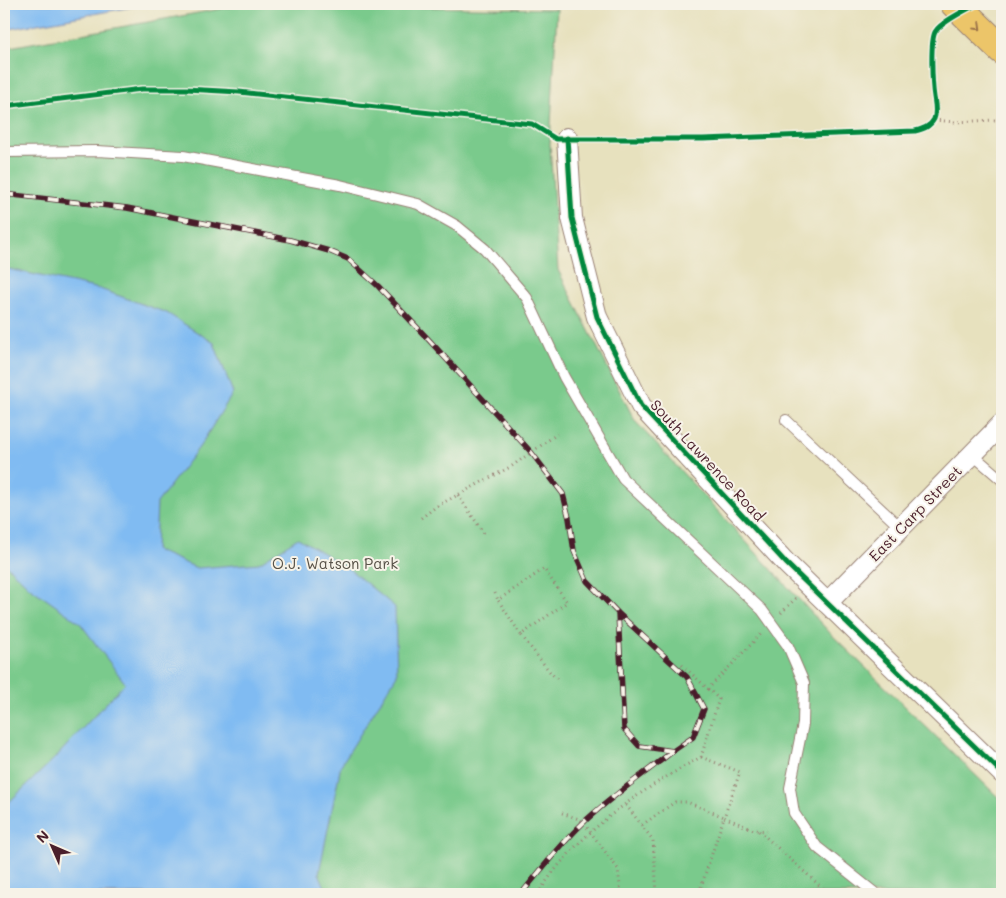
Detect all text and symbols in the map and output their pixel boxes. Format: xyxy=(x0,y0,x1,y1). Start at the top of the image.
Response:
one-way arrow xyxy=(973,21,982,30)
street label: South Lawrence Road xyxy=(646,395,770,525)
street label: East Carp Street xyxy=(864,461,966,565)
park label: O.J. Watson Park xyxy=(272,553,398,573)
north arrow xyxy=(28,820,78,870)
text: N xyxy=(32,826,53,847)

